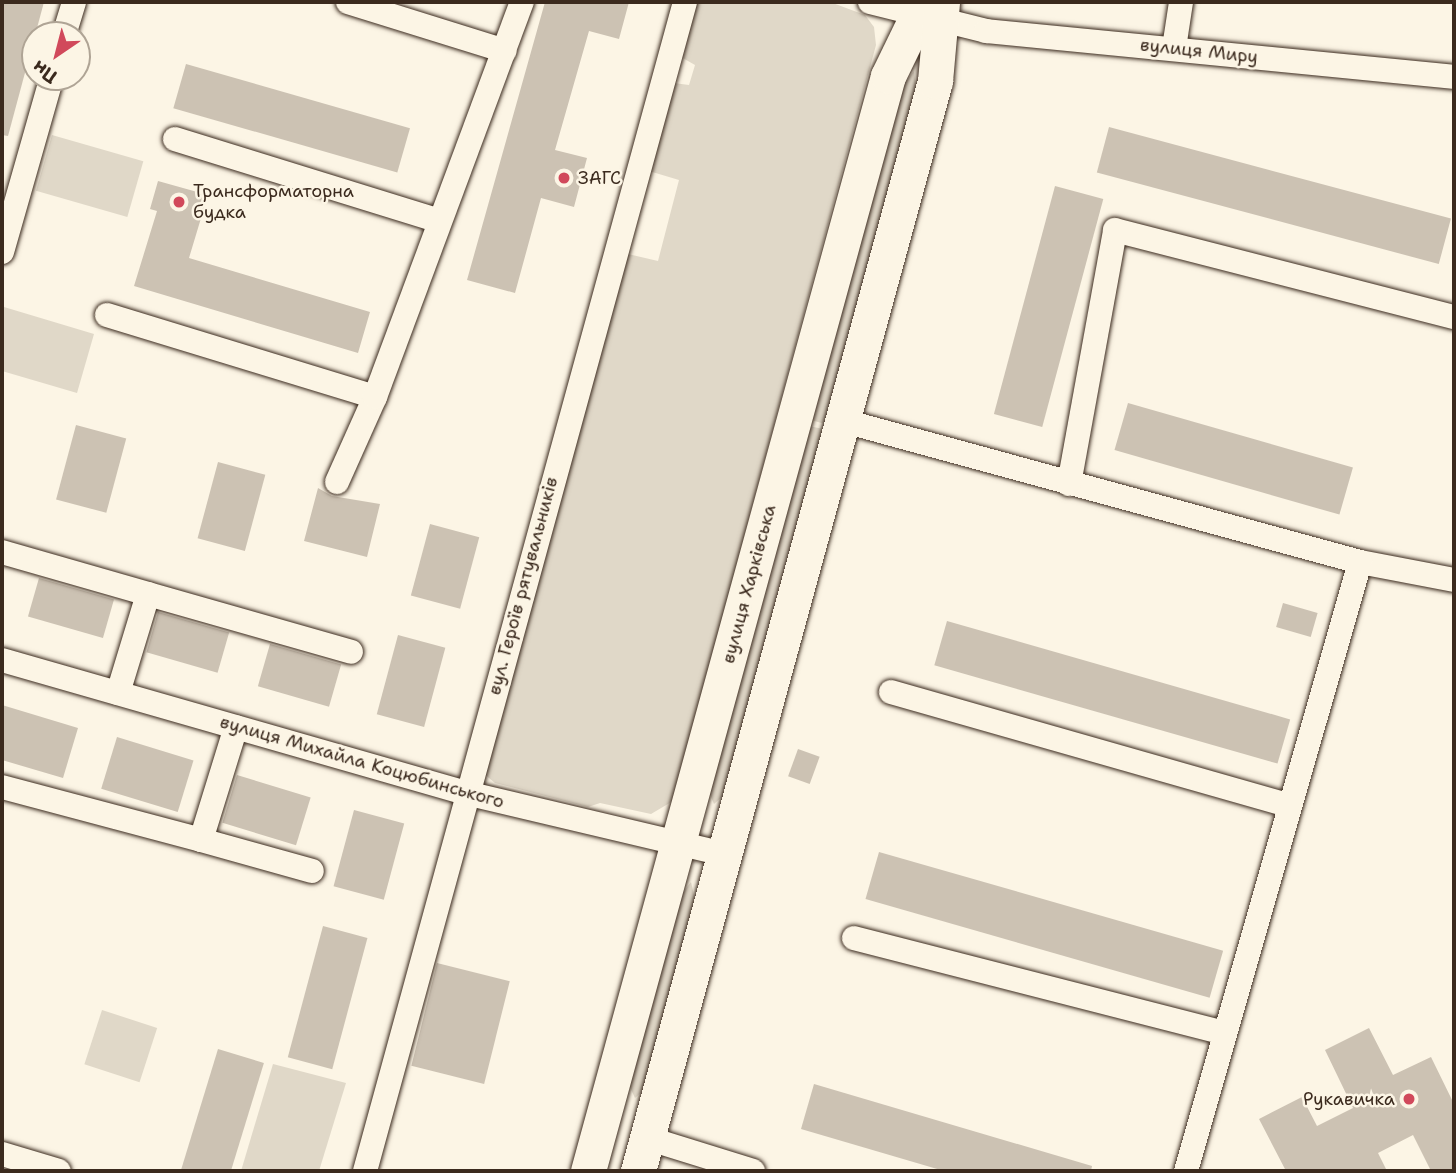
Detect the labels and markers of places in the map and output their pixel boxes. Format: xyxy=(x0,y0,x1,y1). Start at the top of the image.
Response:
place label: ЗАГС xyxy=(578,167,621,189)
marker: ЗАГС xyxy=(556,170,572,186)
place label: Трансформаторна будка xyxy=(193,181,354,224)
marker: Трансформаторна будка xyxy=(171,194,187,210)
place label: Рукавичка xyxy=(1303,1088,1395,1110)
marker: Рукавичка xyxy=(1401,1091,1417,1107)

